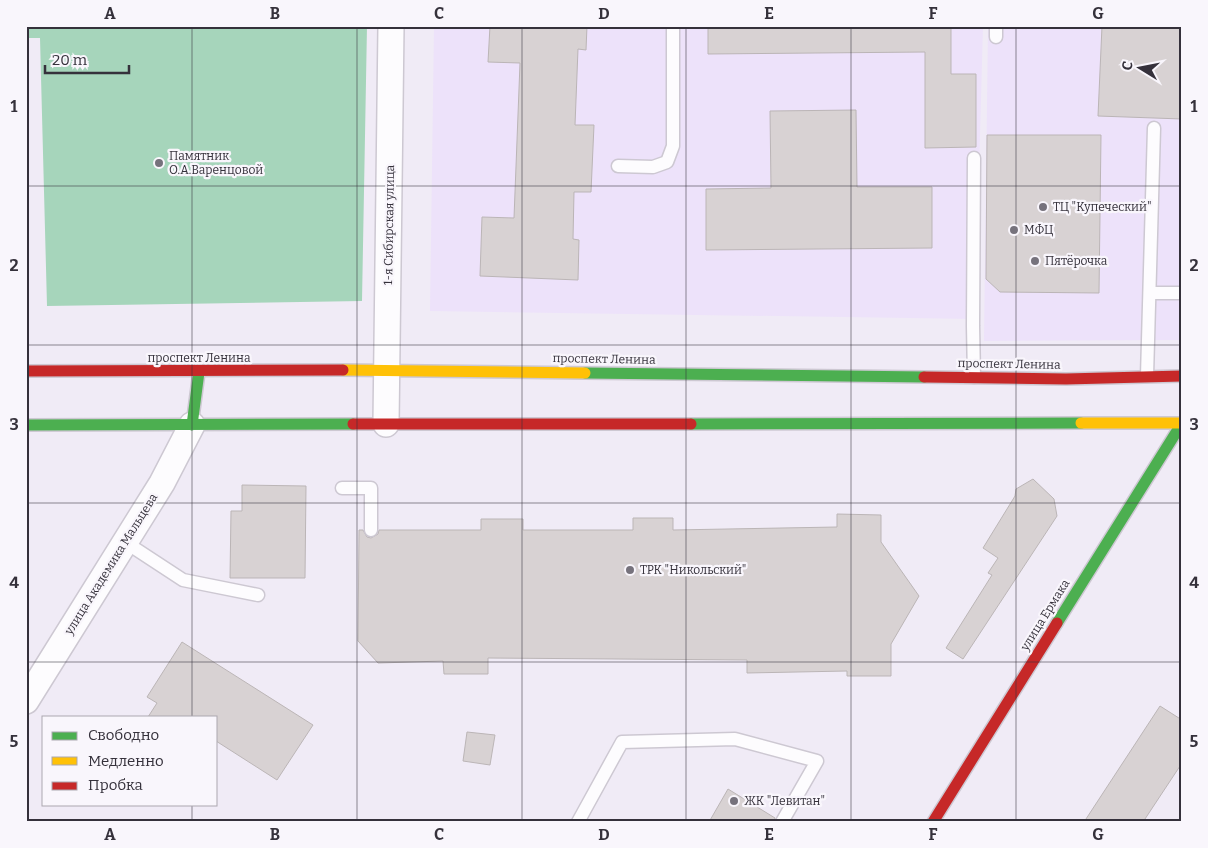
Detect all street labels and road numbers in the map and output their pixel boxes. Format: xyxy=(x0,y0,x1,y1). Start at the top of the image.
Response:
street label: 1-я Сибирская улица xyxy=(381,164,397,285)
street label: проспект Ленина xyxy=(147,351,251,365)
street label: проспект Ленина xyxy=(552,351,656,367)
street label: проспект Ленина xyxy=(957,356,1061,372)
street label: улица Академика Мальцева xyxy=(61,491,161,638)
street label: улица Ермака xyxy=(1017,577,1073,654)

